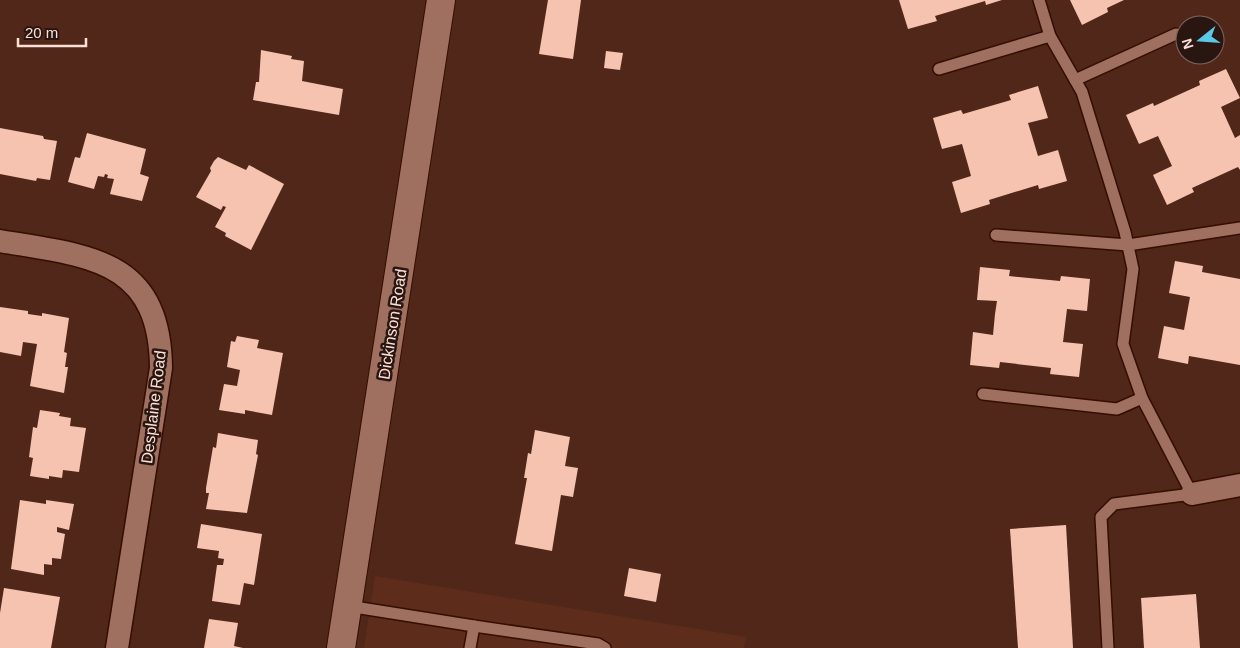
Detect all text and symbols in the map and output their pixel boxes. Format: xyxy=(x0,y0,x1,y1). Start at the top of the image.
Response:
scale bar xyxy=(18,15,85,47)
north arrow xyxy=(1175,15,1225,65)
text: 20 m xyxy=(25,24,58,41)
text: N xyxy=(1178,37,1197,51)
street label: Dickinson Road xyxy=(375,267,410,381)
street label: Desplaine Road xyxy=(138,350,169,465)

